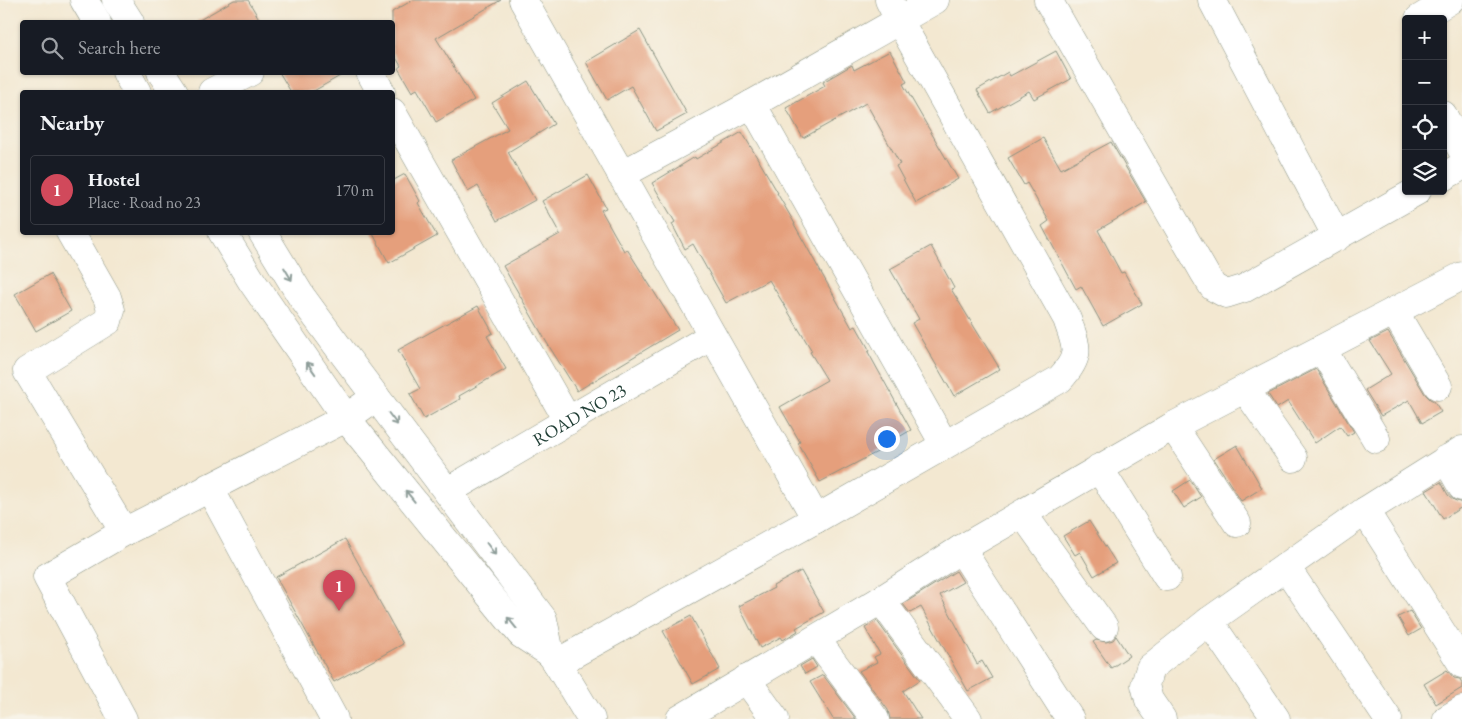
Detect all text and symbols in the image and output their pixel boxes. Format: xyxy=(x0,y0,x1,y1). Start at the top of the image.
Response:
map controls xyxy=(1402,15,1447,195)
button: + xyxy=(1402,15,1447,60)
search box xyxy=(20,20,395,75)
icon: search xyxy=(38,34,66,62)
text: Search here xyxy=(78,35,160,60)
button: − xyxy=(1402,60,1447,105)
button: locate xyxy=(1402,105,1447,150)
text: Nearby xyxy=(40,109,104,136)
button: layers xyxy=(1402,150,1447,195)
text: Hostel xyxy=(88,167,140,192)
text: 1 xyxy=(53,180,61,201)
text: 170 m xyxy=(335,180,374,201)
text: Place · Road no 23 xyxy=(88,192,201,213)
one-way arrow xyxy=(284,266,294,280)
one-way arrow xyxy=(306,361,316,375)
street label: ROAD NO 23 xyxy=(528,378,630,450)
one-way arrow xyxy=(388,412,399,425)
your location xyxy=(874,426,900,452)
one-way arrow xyxy=(405,490,416,503)
one-way arrow xyxy=(486,542,496,556)
pin: 1 xyxy=(323,570,355,611)
one-way arrow xyxy=(507,617,518,630)

